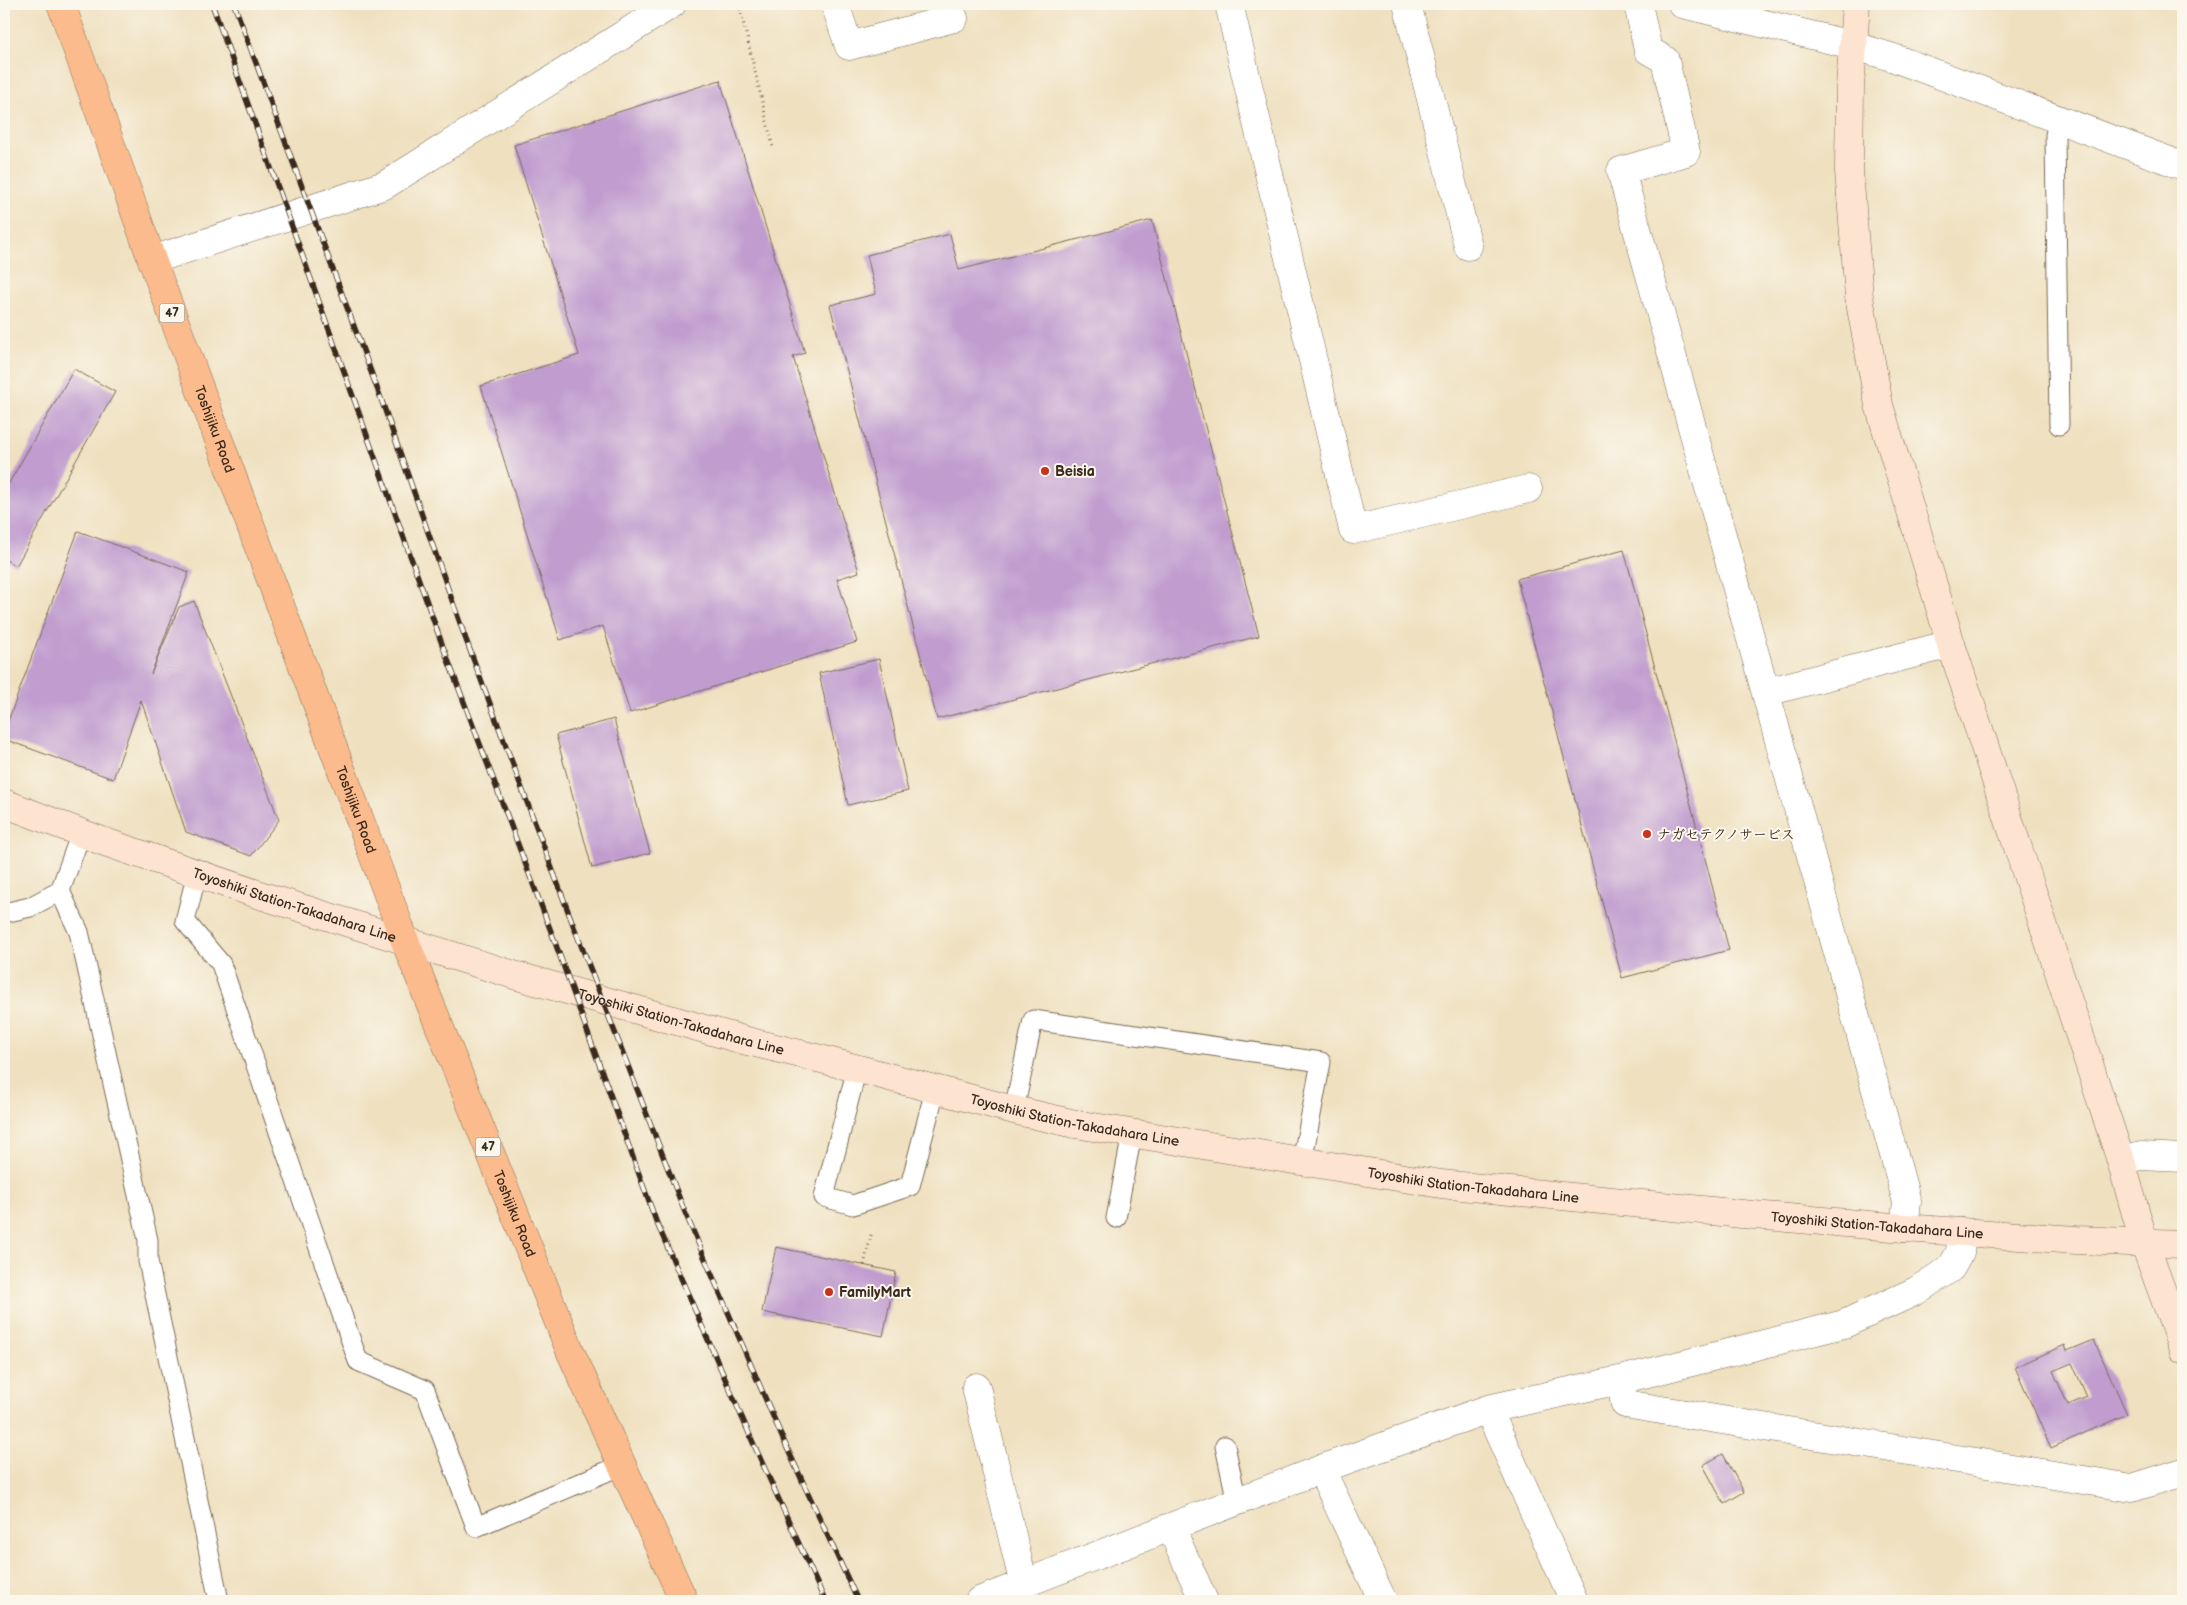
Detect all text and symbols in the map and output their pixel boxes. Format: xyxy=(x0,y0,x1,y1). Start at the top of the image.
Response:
road number: 47 xyxy=(160,304,184,322)
street label: Toshijiku Road xyxy=(191,383,239,475)
place label: Beisia xyxy=(1055,463,1095,480)
marker: Beisia xyxy=(1039,465,1051,477)
street label: Toshijiku Road xyxy=(332,764,380,856)
place label: ナガセテクノサービス xyxy=(1657,826,1795,843)
marker: ナガセテクノサービス xyxy=(1641,828,1653,840)
street label: Toyoshiki Station-Takadahara Line xyxy=(190,864,398,946)
street label: Toyoshiki Station-Takadahara Line xyxy=(576,985,786,1058)
street label: Toyoshiki Station-Takadahara Line xyxy=(968,1090,1181,1149)
road number: 47 xyxy=(476,1138,500,1156)
street label: Toyoshiki Station-Takadahara Line xyxy=(1366,1164,1580,1206)
street label: Toshijiku Road xyxy=(490,1168,540,1259)
street label: Toyoshiki Station-Takadahara Line xyxy=(1770,1208,1984,1242)
place label: FamilyMart xyxy=(839,1284,911,1301)
marker: FamilyMart xyxy=(823,1286,835,1298)

